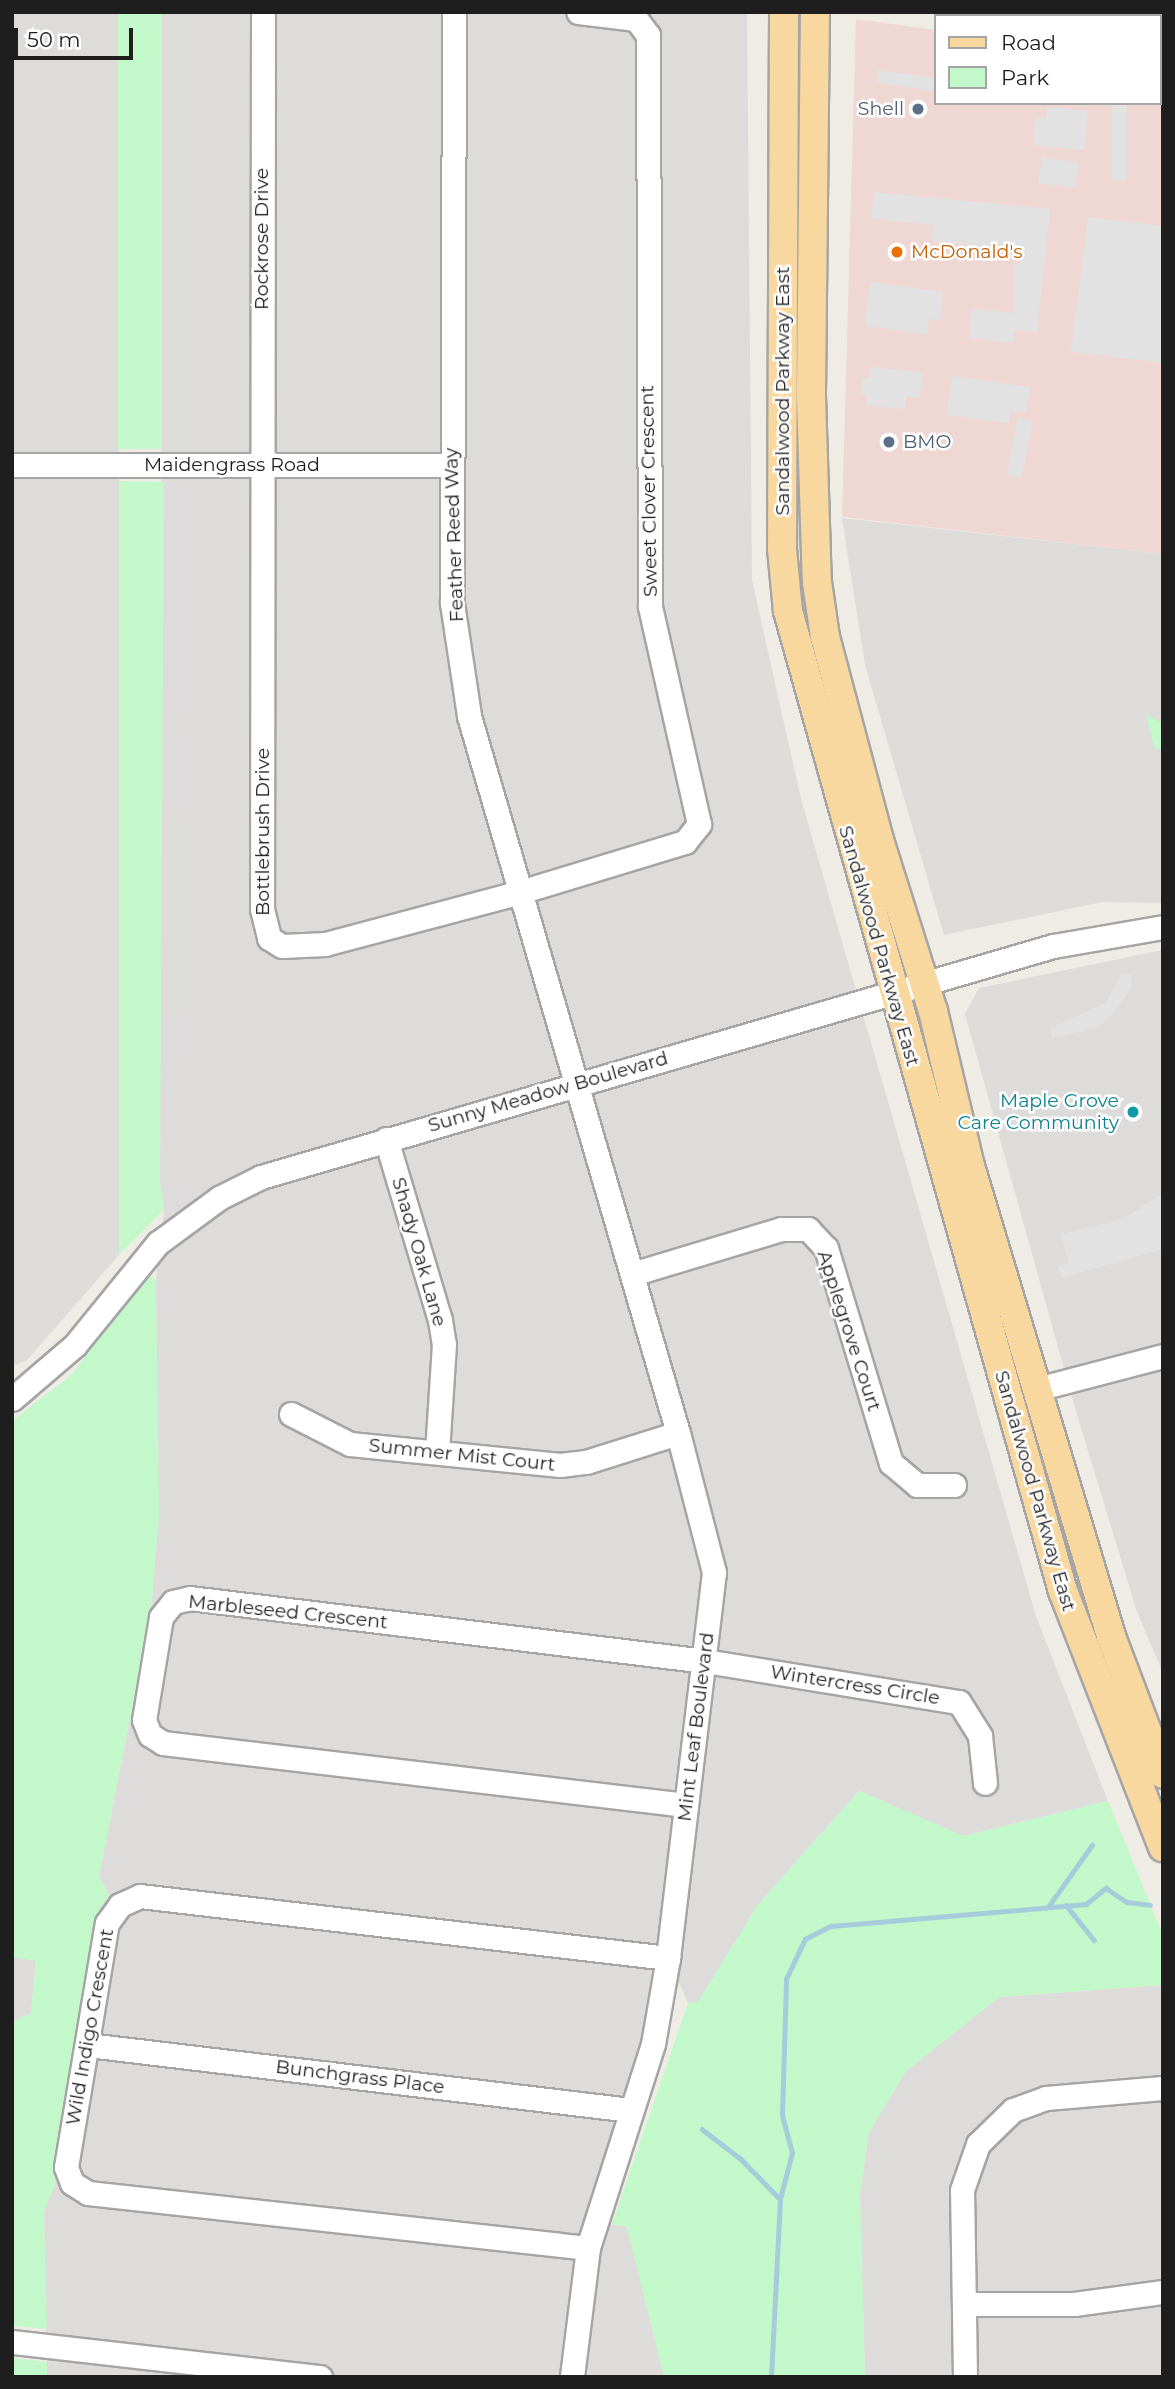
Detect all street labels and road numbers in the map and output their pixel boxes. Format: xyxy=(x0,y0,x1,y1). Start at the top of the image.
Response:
street label: Rockrose Drive xyxy=(251,168,273,310)
street label: Sandalwood Parkway East xyxy=(772,266,794,516)
street label: Sweet Clover Crescent xyxy=(636,385,662,597)
street label: Feather Reed Way xyxy=(440,447,468,623)
street label: Maidengrass Road xyxy=(144,454,320,476)
street label: Bottlebrush Drive xyxy=(252,748,274,916)
street label: Sandalwood Parkway East xyxy=(834,823,924,1069)
street label: Sunny Meadow Boulevard xyxy=(425,1047,671,1137)
street label: Shady Oak Lane xyxy=(387,1175,451,1329)
street label: Applegrove Court xyxy=(812,1248,886,1414)
street label: Sandalwood Parkway East xyxy=(990,1368,1080,1614)
street label: Summer Mist Court xyxy=(368,1434,556,1476)
street label: Marbleseed Crescent xyxy=(187,1590,389,1634)
street label: Mint Leaf Boulevard xyxy=(673,1631,719,1823)
street label: Wintercress Circle xyxy=(769,1660,941,1710)
street label: Wild Indigo Crescent xyxy=(61,1927,119,2127)
street label: Bunchgrass Place xyxy=(274,2055,446,2099)

